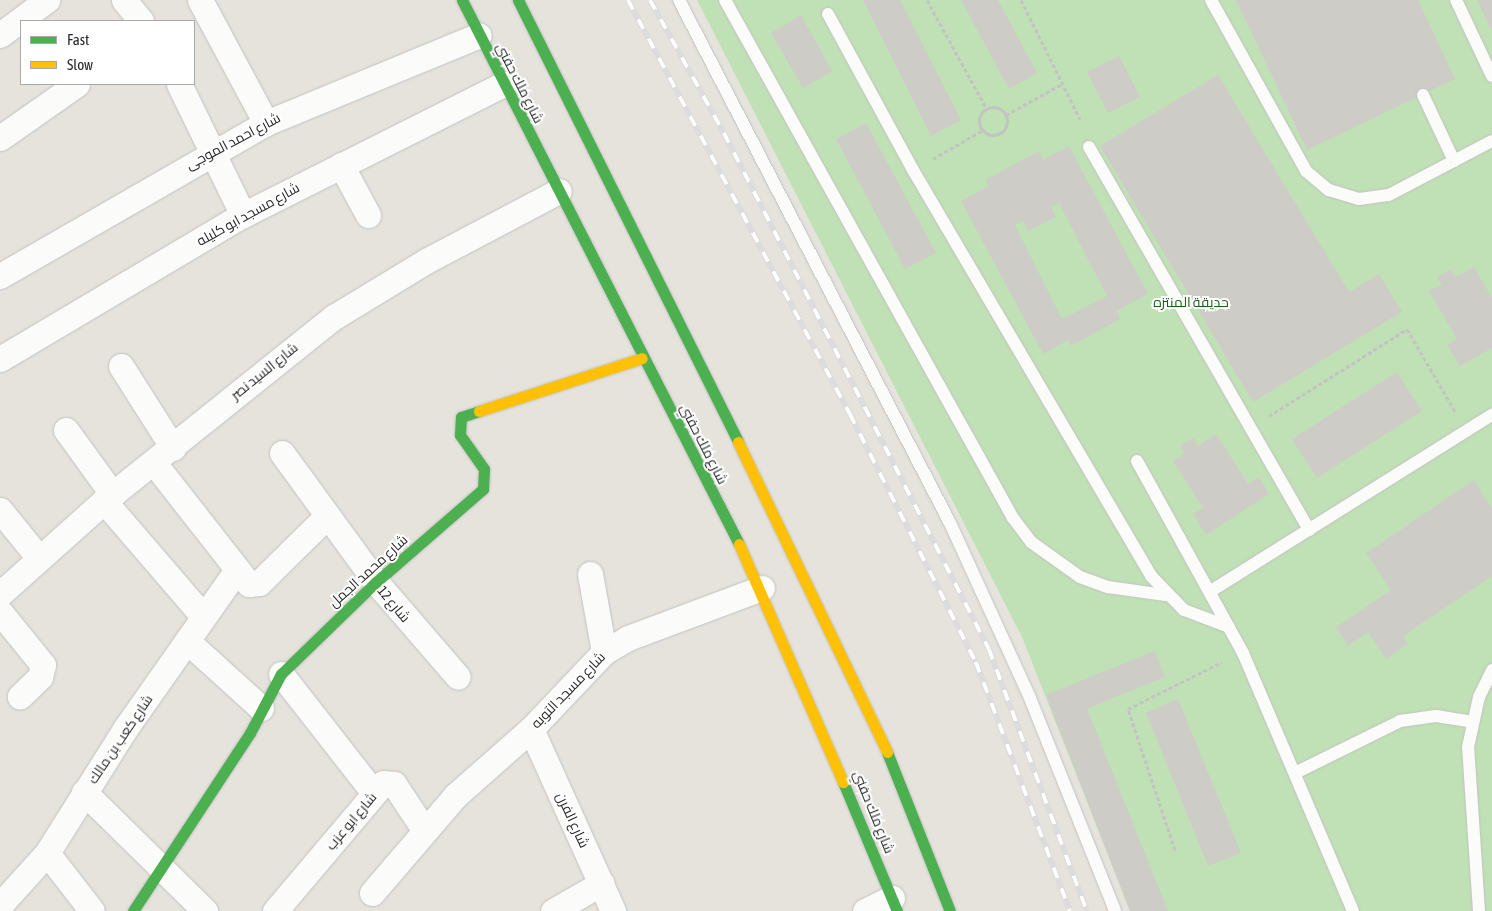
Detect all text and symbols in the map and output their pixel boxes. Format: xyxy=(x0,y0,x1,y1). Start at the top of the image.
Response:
legend xyxy=(20,20,195,85)
text: Fast xyxy=(67,31,89,48)
street label: شارع ملك حفني xyxy=(493,40,547,126)
text: Slow xyxy=(67,56,93,73)
street label: شارع احمد الموجى xyxy=(183,109,283,173)
street label: شارع مسجد ابو كليله xyxy=(194,179,302,249)
park label: حديقة المنتزه xyxy=(1153,294,1229,310)
street label: شارع السيد نصر xyxy=(227,339,301,403)
street label: شارع ملك حفني xyxy=(677,401,731,487)
street label: شارع محمد الجمل xyxy=(325,531,411,611)
street label: شارع 12 xyxy=(374,582,414,626)
street label: شارع مسجد التوبه xyxy=(527,648,609,732)
street label: شارع كعب بن مالك xyxy=(84,691,156,787)
street label: شارع ملك حفني xyxy=(850,768,898,856)
street label: شارع ابو عزب xyxy=(322,789,380,853)
street label: شارع الفرن xyxy=(553,790,593,850)

